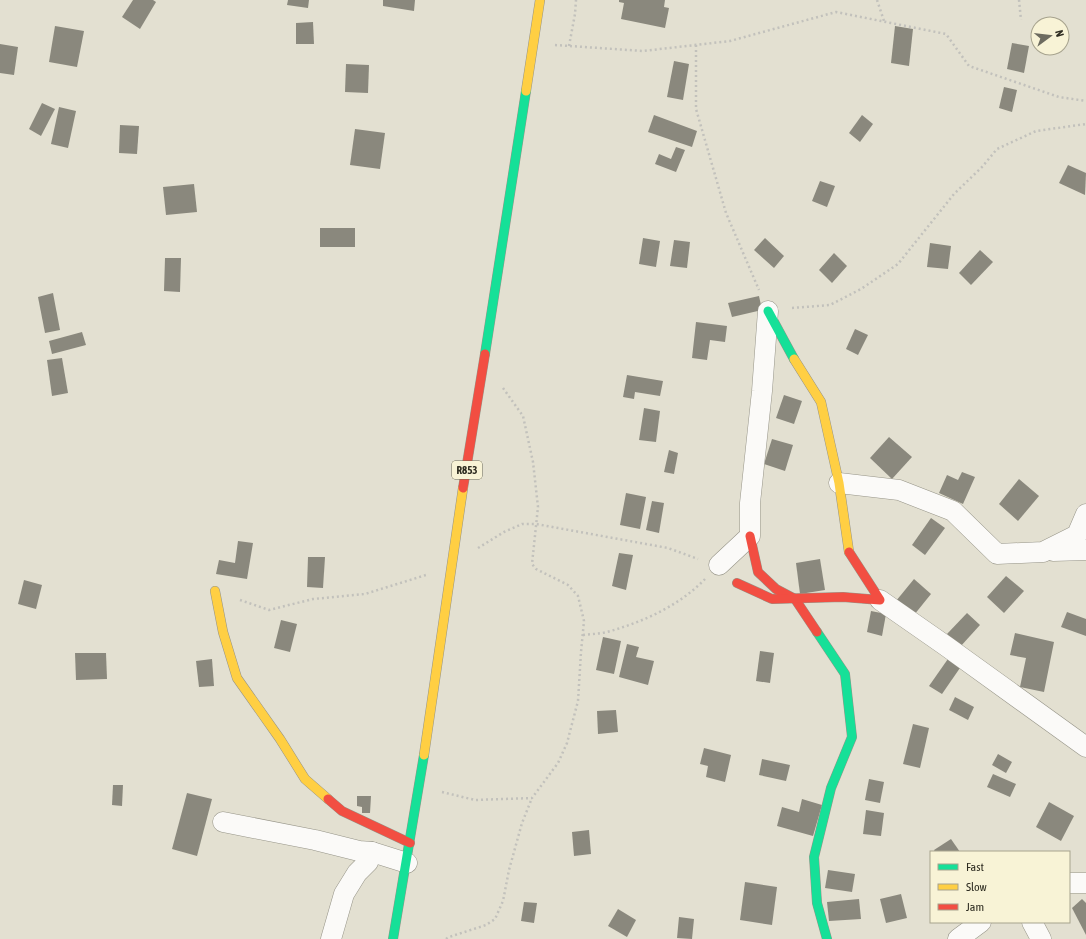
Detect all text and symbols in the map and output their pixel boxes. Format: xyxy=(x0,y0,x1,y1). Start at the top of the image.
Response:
north arrow xyxy=(1030,16,1070,56)
text: N xyxy=(1053,29,1066,38)
road number: R853 xyxy=(452,461,482,479)
legend xyxy=(930,851,1070,923)
text: Fast xyxy=(966,860,984,874)
text: Slow xyxy=(966,880,987,894)
text: Jam xyxy=(966,900,984,914)

